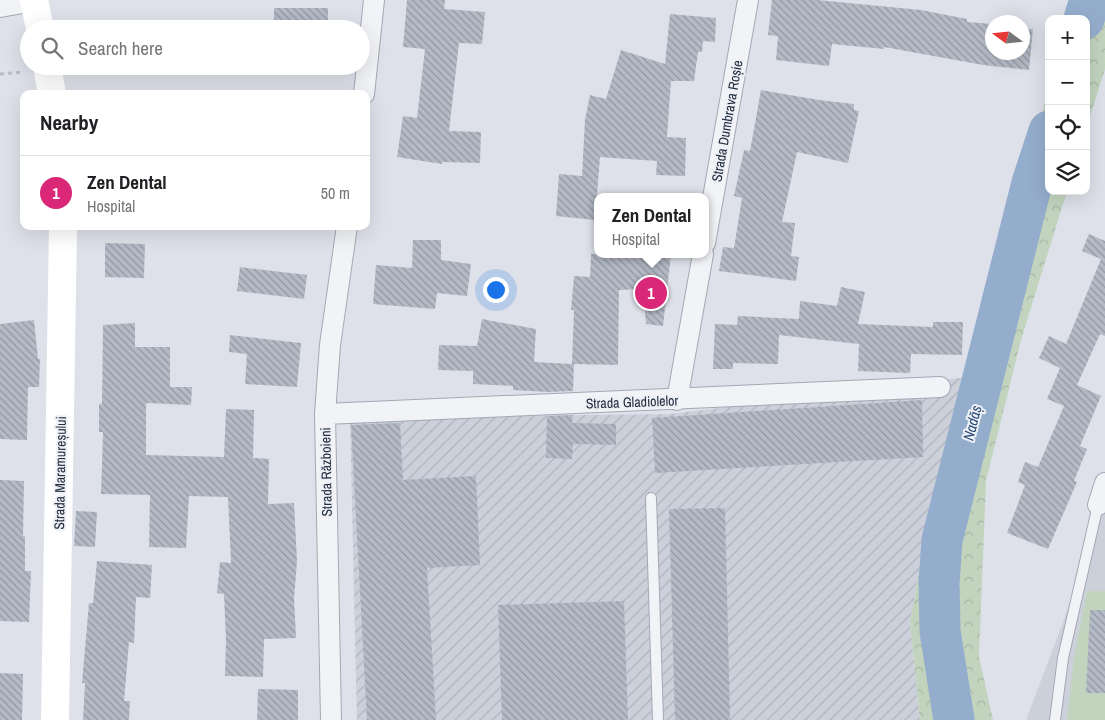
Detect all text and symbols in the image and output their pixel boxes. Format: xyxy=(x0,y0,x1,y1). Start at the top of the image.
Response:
north arrow xyxy=(985,15,1030,60)
map controls xyxy=(1045,15,1090,195)
button: + xyxy=(1045,15,1090,60)
search box xyxy=(20,20,370,75)
icon: search xyxy=(38,34,66,62)
text: Search here xyxy=(78,35,163,61)
street label: Strada Dumbrava Roșie xyxy=(707,59,747,183)
button: − xyxy=(1045,60,1090,105)
button: locate xyxy=(1045,105,1090,150)
text: Nearby xyxy=(40,108,98,137)
button: layers xyxy=(1045,150,1090,195)
text: Zen Dental xyxy=(87,169,167,195)
text: 1 xyxy=(52,182,60,204)
text: 50 m xyxy=(321,182,350,204)
popup xyxy=(594,193,709,258)
text: Hospital xyxy=(87,195,135,217)
text: Zen Dental xyxy=(612,202,691,228)
text: Hospital xyxy=(612,228,660,250)
pin: 1 xyxy=(635,274,667,312)
your location xyxy=(483,277,509,303)
street label: Strada Gladiolelor xyxy=(585,391,679,413)
water label: Nadăș xyxy=(958,403,986,443)
street label: Strada Maramureșului xyxy=(50,416,70,530)
street label: Strada Războieni xyxy=(316,427,336,517)

